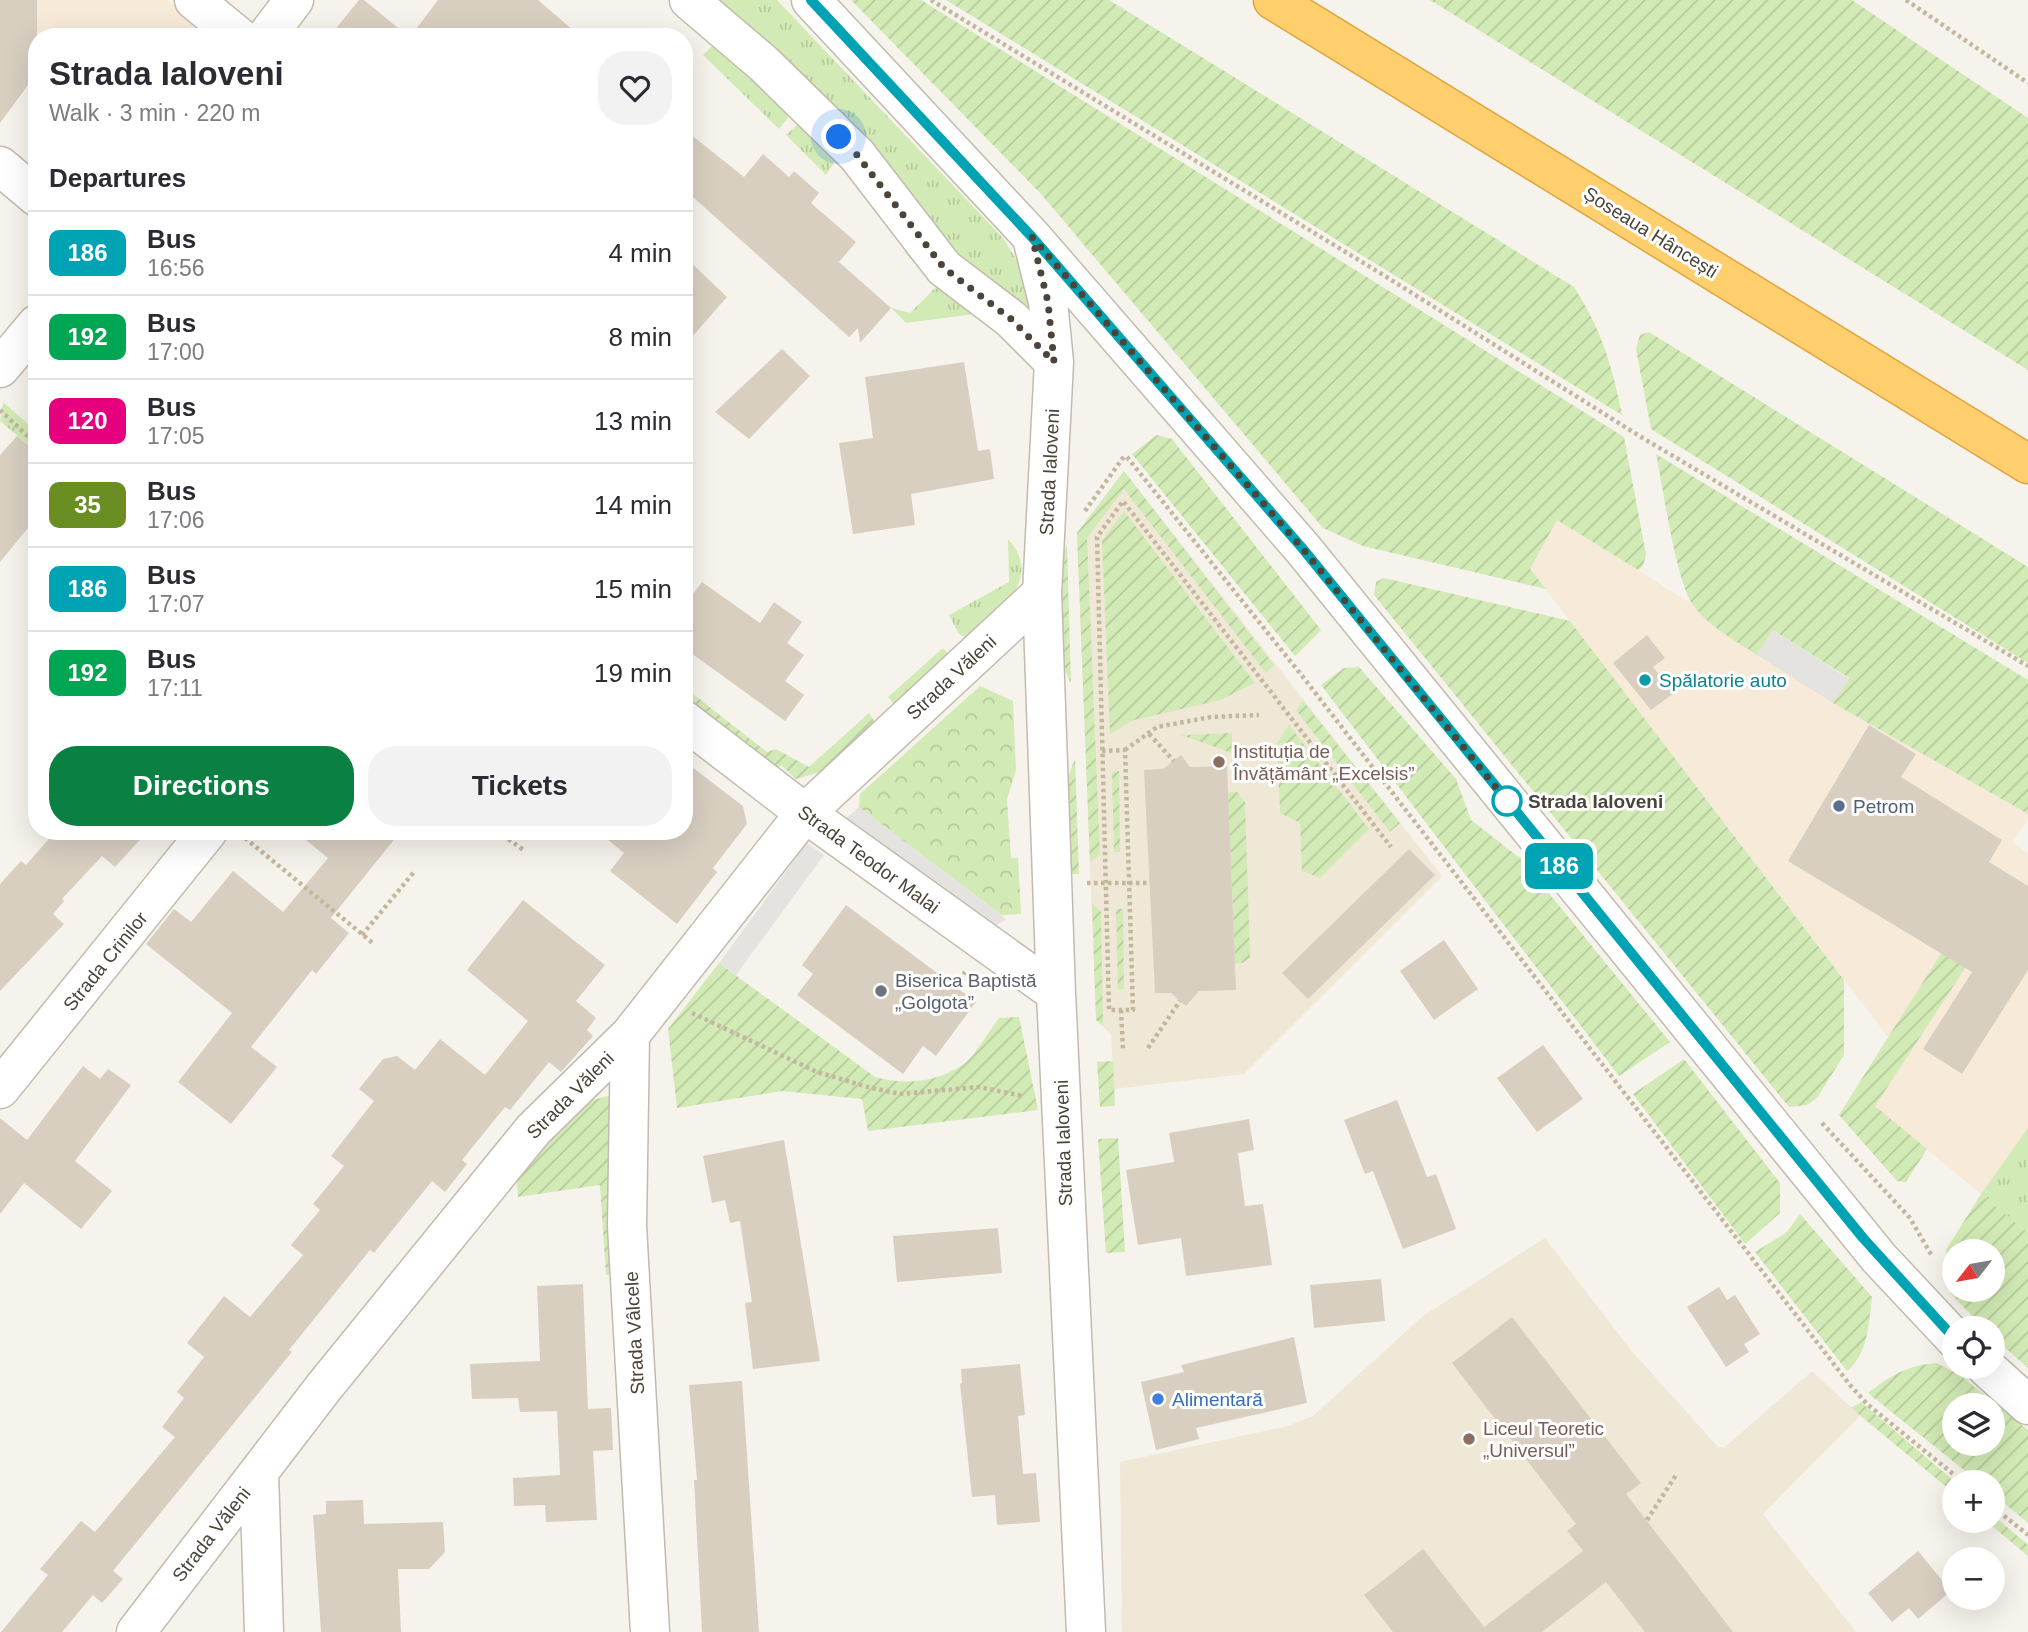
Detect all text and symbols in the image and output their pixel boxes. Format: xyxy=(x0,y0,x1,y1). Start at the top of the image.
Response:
button: heart xyxy=(598,51,672,125)
text: Strada Ialoveni xyxy=(49,55,284,92)
text: Walk · 3 min · 220 m xyxy=(49,100,260,126)
your location xyxy=(821,119,856,154)
text: Departures xyxy=(49,163,186,193)
street label: Șoseaua Hâncești xyxy=(1580,183,1722,282)
text: Bus xyxy=(147,224,196,254)
text: 4 min xyxy=(608,238,672,268)
text: 186 xyxy=(67,239,108,266)
text: 16:56 xyxy=(147,255,205,281)
text: Bus xyxy=(147,308,196,338)
text: 8 min xyxy=(608,322,672,352)
text: 192 xyxy=(67,323,108,350)
text: 17:00 xyxy=(147,339,205,365)
text: Bus xyxy=(147,392,196,422)
text: 13 min xyxy=(594,406,672,436)
text: 120 xyxy=(67,407,108,434)
street label: Strada Ialoveni xyxy=(1036,408,1063,536)
text: 17:05 xyxy=(147,423,205,449)
text: Bus xyxy=(147,476,196,506)
text: 14 min xyxy=(594,490,672,520)
text: 35 xyxy=(74,491,101,518)
text: 17:06 xyxy=(147,507,205,533)
text: Bus xyxy=(147,560,196,590)
text: 15 min xyxy=(594,574,672,604)
text: 186 xyxy=(67,575,108,602)
text: 17:07 xyxy=(147,591,205,617)
street label: Strada Văleni xyxy=(902,631,1000,724)
text: Bus xyxy=(147,644,196,674)
text: 19 min xyxy=(594,658,672,688)
text: 192 xyxy=(67,659,108,686)
place label: Spălatorie auto xyxy=(1659,670,1787,691)
marker: Spălatorie auto xyxy=(1637,672,1653,688)
text: 17:11 xyxy=(147,675,203,701)
place label: Instituția de Învățământ „Excelsis” xyxy=(1232,741,1415,784)
button: Directions xyxy=(49,746,354,826)
button: Tickets xyxy=(368,746,672,826)
marker: Instituția de Învățământ „Excelsis” xyxy=(1211,754,1227,770)
marker: Strada Ialoveni xyxy=(1492,786,1522,816)
place label: Strada Ialoveni xyxy=(1528,791,1663,812)
place label: Petrom xyxy=(1853,796,1914,817)
marker: Petrom xyxy=(1831,798,1847,814)
street label: Strada Teodor Malai xyxy=(794,801,944,918)
line badge: 186 xyxy=(1519,843,1599,889)
text: 186 xyxy=(1539,852,1579,879)
street label: Strada Crinilor xyxy=(59,907,152,1015)
place label: Biserica Baptistă „Golgota” xyxy=(895,970,1037,1013)
marker: Biserica Baptistă „Golgota” xyxy=(873,983,889,999)
street label: Strada Văleni xyxy=(523,1048,618,1143)
street label: Strada Ialoveni xyxy=(1051,1079,1076,1207)
north arrow xyxy=(1942,1239,2006,1302)
map controls xyxy=(1942,1239,2005,1610)
street label: Strada Vâlcele xyxy=(621,1271,648,1395)
button: locate xyxy=(1942,1316,2005,1379)
place label: Alimentară xyxy=(1172,1389,1263,1410)
marker: Alimentară xyxy=(1150,1391,1166,1407)
button: layers xyxy=(1942,1393,2005,1456)
place label: Liceul Teoretic „Universul” xyxy=(1483,1418,1604,1461)
marker: Liceul Teoretic „Universul” xyxy=(1461,1431,1477,1447)
button: + xyxy=(1942,1470,2005,1533)
street label: Strada Văleni xyxy=(168,1483,255,1586)
button: − xyxy=(1942,1547,2005,1610)

